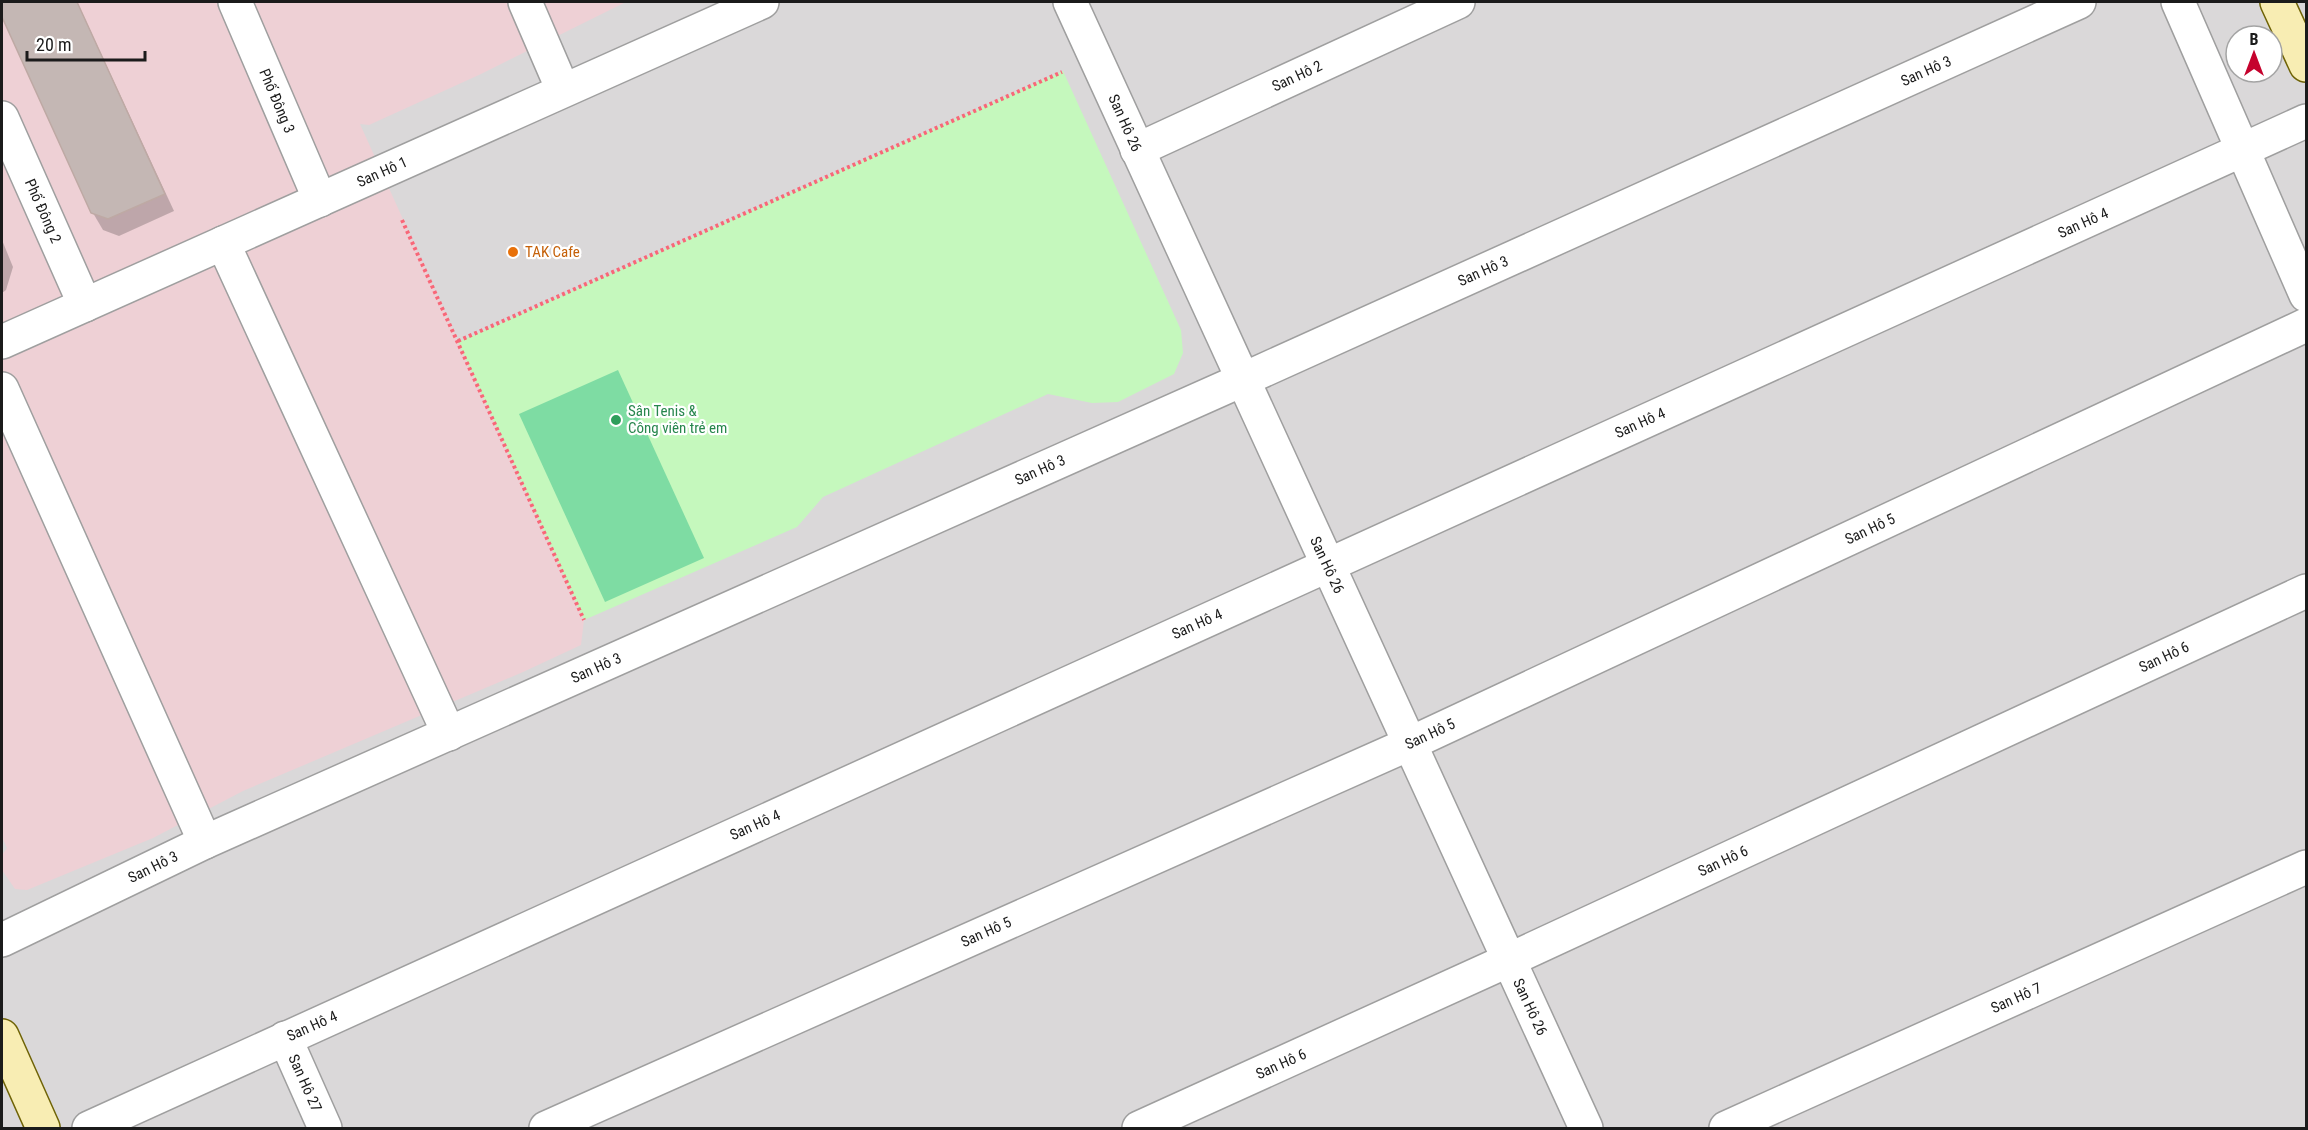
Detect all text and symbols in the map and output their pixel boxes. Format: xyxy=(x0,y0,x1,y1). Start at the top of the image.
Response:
scale bar xyxy=(27,24,146,62)
north arrow xyxy=(2224,24,2284,84)
text: B xyxy=(2250,30,2259,49)
text: 20 m xyxy=(36,34,71,55)
street label: San Hô 3 xyxy=(1898,52,1954,90)
street label: San Hô 2 xyxy=(1269,57,1325,95)
street label: Phố Đông 3 xyxy=(255,66,299,136)
street label: San Hô 26 xyxy=(1104,92,1146,154)
street label: San Hô 1 xyxy=(354,153,410,191)
street label: Phố Đông 2 xyxy=(21,176,65,246)
street label: San Hô 4 xyxy=(2055,204,2111,242)
place label: TAK Cafe xyxy=(525,243,580,261)
marker: TAK Cafe xyxy=(506,245,520,259)
street label: San Hô 3 xyxy=(1455,252,1511,290)
place label: Sân Tenis & Công viên trẻ em xyxy=(628,402,727,437)
street label: San Hô 4 xyxy=(1612,404,1668,442)
marker: Sân Tenis & Công viên trẻ em xyxy=(609,413,623,427)
street label: San Hô 3 xyxy=(1012,451,1068,489)
street label: San Hô 5 xyxy=(1842,510,1898,548)
street label: San Hô 26 xyxy=(1306,534,1348,596)
street label: San Hô 4 xyxy=(1169,605,1225,643)
street label: San Hô 6 xyxy=(2136,638,2192,676)
street label: San Hô 3 xyxy=(568,649,624,687)
street label: San Hô 5 xyxy=(1402,715,1458,753)
street label: San Hô 4 xyxy=(727,806,783,844)
street label: San Hô 6 xyxy=(1695,842,1751,880)
street label: San Hô 3 xyxy=(125,847,181,887)
street label: San Hô 5 xyxy=(958,913,1014,951)
street label: San Hô 26 xyxy=(1509,976,1551,1038)
street label: San Hô 7 xyxy=(1988,979,2044,1017)
street label: San Hô 4 xyxy=(284,1007,340,1045)
street label: San Hô 6 xyxy=(1253,1045,1309,1083)
street label: San Hô 27 xyxy=(284,1052,326,1114)

